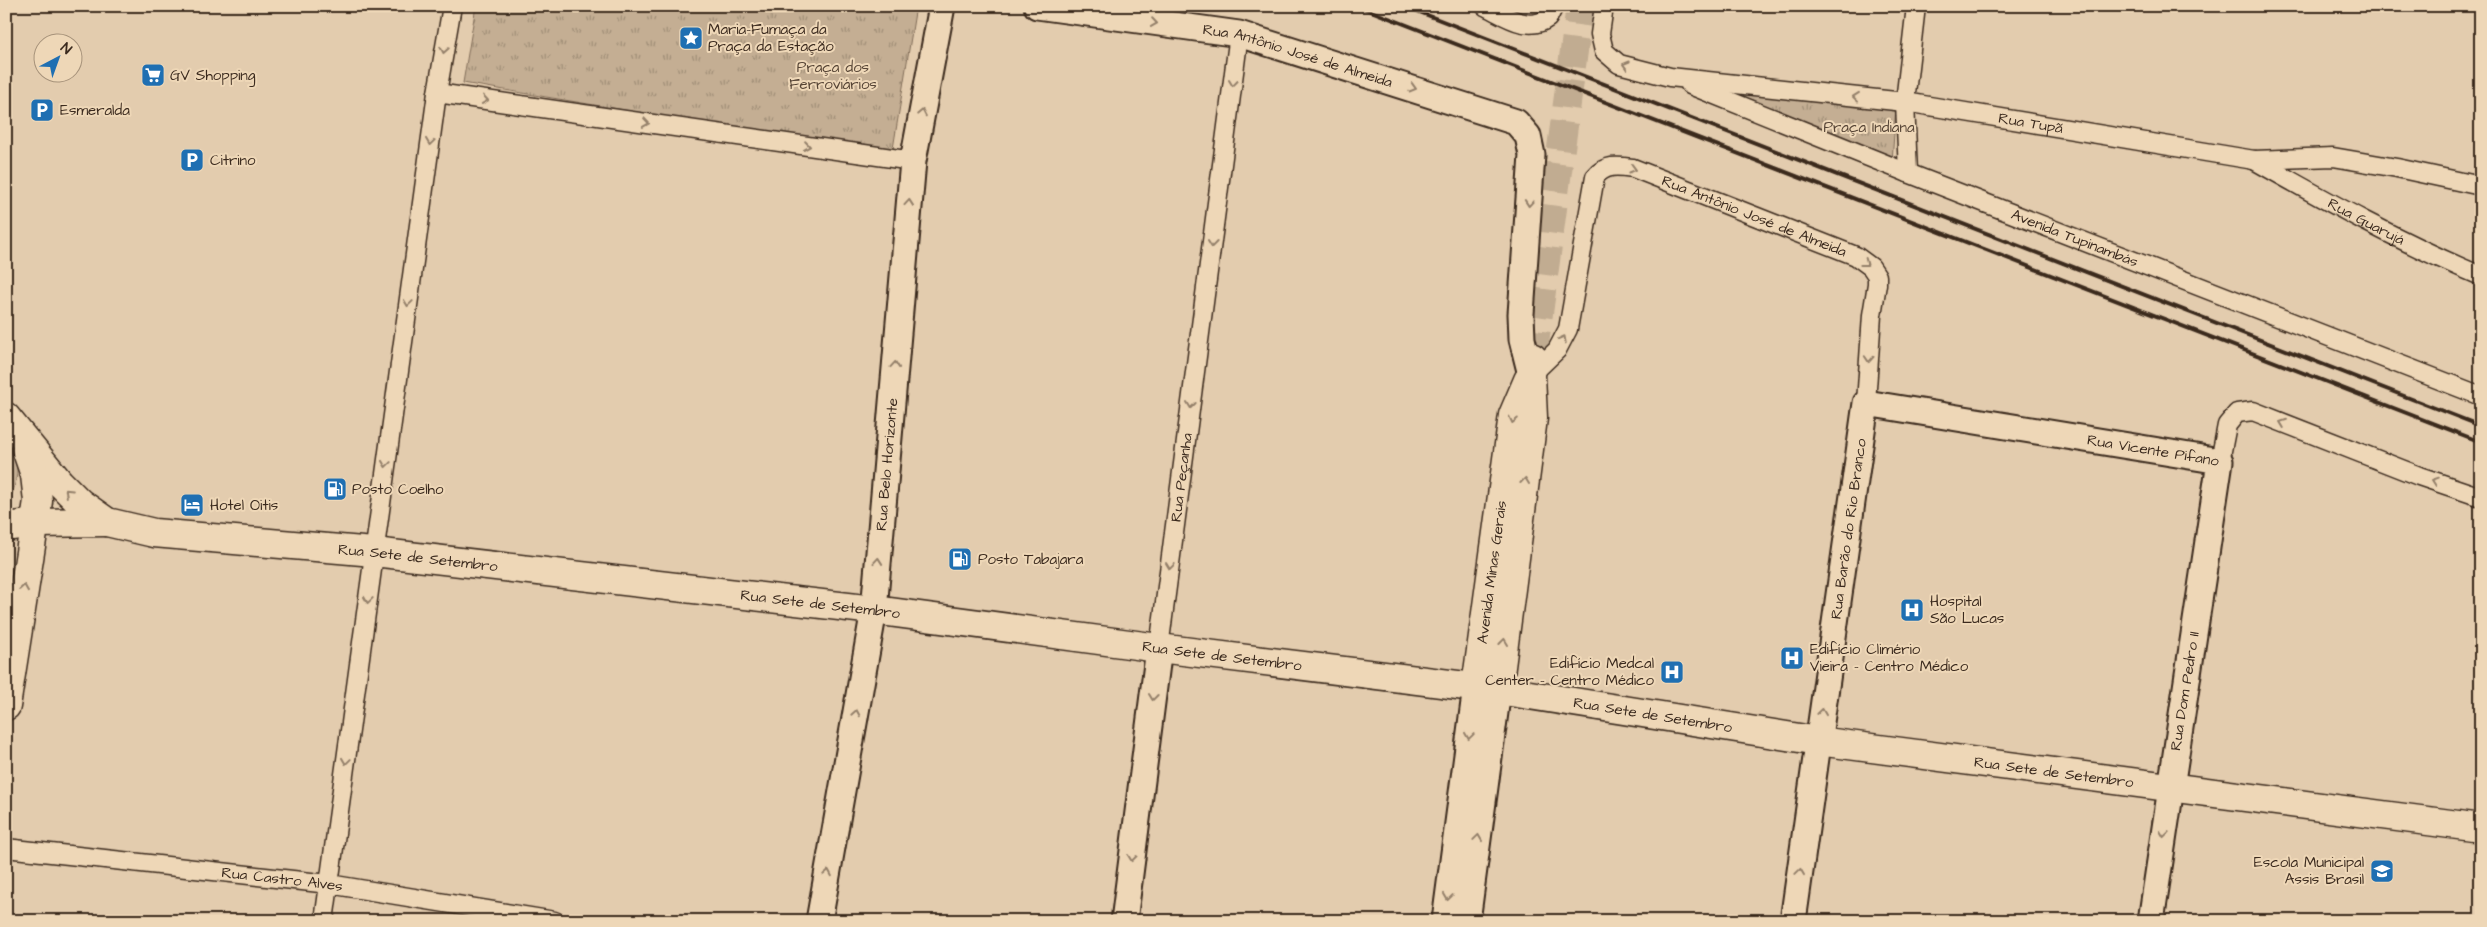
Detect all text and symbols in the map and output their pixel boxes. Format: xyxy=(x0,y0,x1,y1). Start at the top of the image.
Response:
one-way arrow xyxy=(1150,17,1159,27)
place label: Maria-Fumaça da Praça da Estação xyxy=(708,19,834,57)
street label: Rua Antônio José de Almeida xyxy=(1201,19,1396,93)
place icon: Maria-Fumaça da Praça da Estação xyxy=(678,25,704,51)
north arrow xyxy=(32,32,82,82)
text: N xyxy=(56,39,76,60)
one-way arrow xyxy=(440,45,450,54)
park label: Praça dos Ferroviários xyxy=(789,57,877,95)
one-way arrow xyxy=(1623,61,1631,71)
supermarket icon: GV Shopping xyxy=(140,62,166,88)
place label: GV Shopping xyxy=(170,65,256,87)
one-way arrow xyxy=(1228,79,1239,87)
one-way arrow xyxy=(1408,83,1416,93)
one-way arrow xyxy=(1852,92,1860,103)
one-way arrow xyxy=(481,94,489,105)
parking icon: Esmeralda xyxy=(29,97,55,123)
place label: Esmeralda xyxy=(60,100,130,121)
street label: Rua Tupã xyxy=(1997,107,2065,139)
one-way arrow xyxy=(916,109,927,118)
one-way arrow xyxy=(642,117,650,128)
park label: Praça Indiana xyxy=(1823,117,1915,138)
one-way arrow xyxy=(425,138,436,146)
one-way arrow xyxy=(803,140,811,151)
parking icon: Citrino xyxy=(179,147,205,173)
place label: Citrino xyxy=(210,150,256,171)
one-way arrow xyxy=(1629,163,1638,174)
street label: Rua Antônio José de Almeida xyxy=(1659,170,1850,262)
street label: Rua Guarujá xyxy=(2324,193,2409,250)
one-way arrow xyxy=(904,198,915,206)
one-way arrow xyxy=(1523,200,1534,208)
street label: Avenida Tupinambás xyxy=(2008,204,2142,272)
one-way arrow xyxy=(1207,240,1218,248)
one-way arrow xyxy=(1859,257,1869,266)
one-way arrow xyxy=(403,299,414,307)
one-way arrow xyxy=(1557,335,1567,344)
one-way arrow xyxy=(1863,355,1874,363)
one-way arrow xyxy=(889,360,900,368)
street label: Rua Belo Horizonte xyxy=(870,397,903,532)
one-way arrow xyxy=(1186,401,1197,409)
one-way arrow xyxy=(1508,415,1518,424)
one-way arrow xyxy=(2279,419,2288,429)
street label: Rua Vicente Pifano xyxy=(2086,429,2221,471)
street label: Rua Peçanha xyxy=(1165,431,1197,523)
street label: Rua Barão do Rio Branco xyxy=(1825,437,1871,621)
one-way arrow xyxy=(381,460,392,468)
fuel station icon: Posto Coelho xyxy=(322,476,348,502)
one-way arrow xyxy=(1519,476,1530,484)
one-way arrow xyxy=(2431,477,2439,487)
place label: Posto Coelho xyxy=(352,479,444,500)
one-way arrow xyxy=(65,489,74,498)
hotel icon: Hotel Oitis xyxy=(179,492,205,518)
place label: Hotel Oitis xyxy=(210,495,279,516)
street label: Avenida Minas Gerais xyxy=(1472,499,1512,645)
street label: Rua Sete de Setembro xyxy=(337,538,500,577)
fuel station icon: Posto Tabajara xyxy=(947,546,973,572)
place label: Posto Tabajara xyxy=(978,549,1084,570)
one-way arrow xyxy=(872,557,883,565)
one-way arrow xyxy=(1165,562,1176,570)
one-way arrow xyxy=(19,584,29,593)
street label: Rua Sete de Setembro xyxy=(739,584,902,624)
place label: Hospital São Lucas xyxy=(1930,591,2005,629)
one-way arrow xyxy=(363,596,374,604)
hospital icon: Hospital São Lucas xyxy=(1899,597,1925,623)
street label: Rua Dom Pedro II xyxy=(2165,630,2205,752)
street label: Rua Sete de Setembro xyxy=(1141,635,1304,676)
one-way arrow xyxy=(1498,637,1509,645)
place label: Edifício Climério Vieira - Centro Médico xyxy=(1810,639,1969,677)
hospital icon: Edifício Climério Vieira - Centro Médico xyxy=(1779,645,1805,671)
place label: Edifício Medcal Center - Centro Médico xyxy=(1485,653,1655,691)
hospital icon: Edifício Medcal Center - Centro Médico xyxy=(1659,659,1685,685)
street label: Rua Sete de Setembro xyxy=(1572,692,1734,738)
one-way arrow xyxy=(1148,693,1159,701)
one-way arrow xyxy=(1817,707,1827,716)
one-way arrow xyxy=(850,708,860,717)
one-way arrow xyxy=(1465,731,1475,740)
street label: Rua Sete de Setembro xyxy=(1973,751,2135,793)
one-way arrow xyxy=(341,757,352,765)
one-way arrow xyxy=(2159,829,2169,838)
one-way arrow xyxy=(1472,833,1483,841)
place label: Escola Municipal Assis Brasil xyxy=(2254,852,2364,890)
one-way arrow xyxy=(1127,854,1138,862)
school or university icon: Escola Municipal Assis Brasil xyxy=(2369,858,2395,884)
street label: Rua Castro Alves xyxy=(221,862,345,897)
one-way arrow xyxy=(822,868,832,877)
one-way arrow xyxy=(1794,868,1805,876)
one-way arrow xyxy=(1443,893,1454,901)

